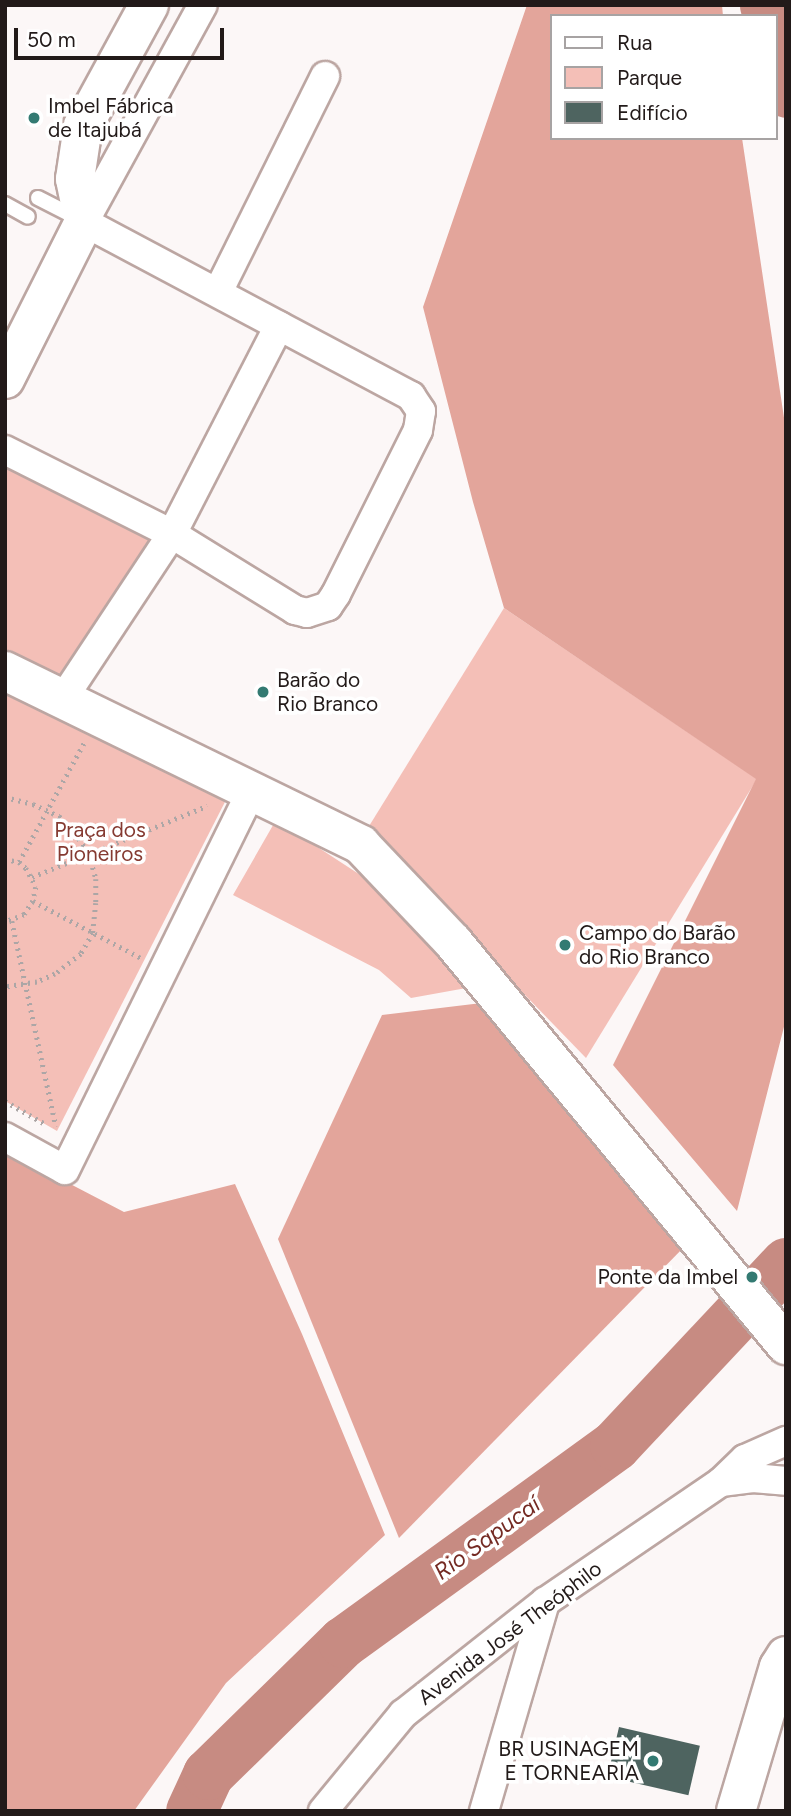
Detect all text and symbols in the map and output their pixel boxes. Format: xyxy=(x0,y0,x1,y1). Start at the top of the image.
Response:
scale bar xyxy=(18,14,228,58)
legend xyxy=(550,14,777,140)
text: 50 m xyxy=(27,27,76,52)
text: Rua xyxy=(617,30,653,55)
text: Parque xyxy=(617,65,682,90)
place label: Imbel Fábrica de Itajubá xyxy=(48,93,173,143)
text: Edifício xyxy=(617,100,688,125)
marker: Imbel Fábrica de Itajubá xyxy=(26,110,42,126)
place label: Barão do Rio Branco xyxy=(277,667,378,717)
marker: Barão do Rio Branco xyxy=(255,684,271,700)
park label: Praça dos Pioneiros xyxy=(54,817,146,867)
place label: Campo do Barão do Rio Branco xyxy=(579,920,736,970)
marker: Campo do Barão do Rio Branco xyxy=(557,937,573,953)
place label: Ponte da Imbel xyxy=(597,1264,738,1290)
marker: Ponte da Imbel xyxy=(744,1269,760,1285)
water label: Rio Sapucaí xyxy=(429,1490,545,1586)
street label: Avenida José Theóphilo xyxy=(413,1556,607,1710)
place label: BR USINAGEM E TORNEARIA xyxy=(498,1736,639,1786)
marker: BR USINAGEM E TORNEARIA xyxy=(645,1753,661,1769)

